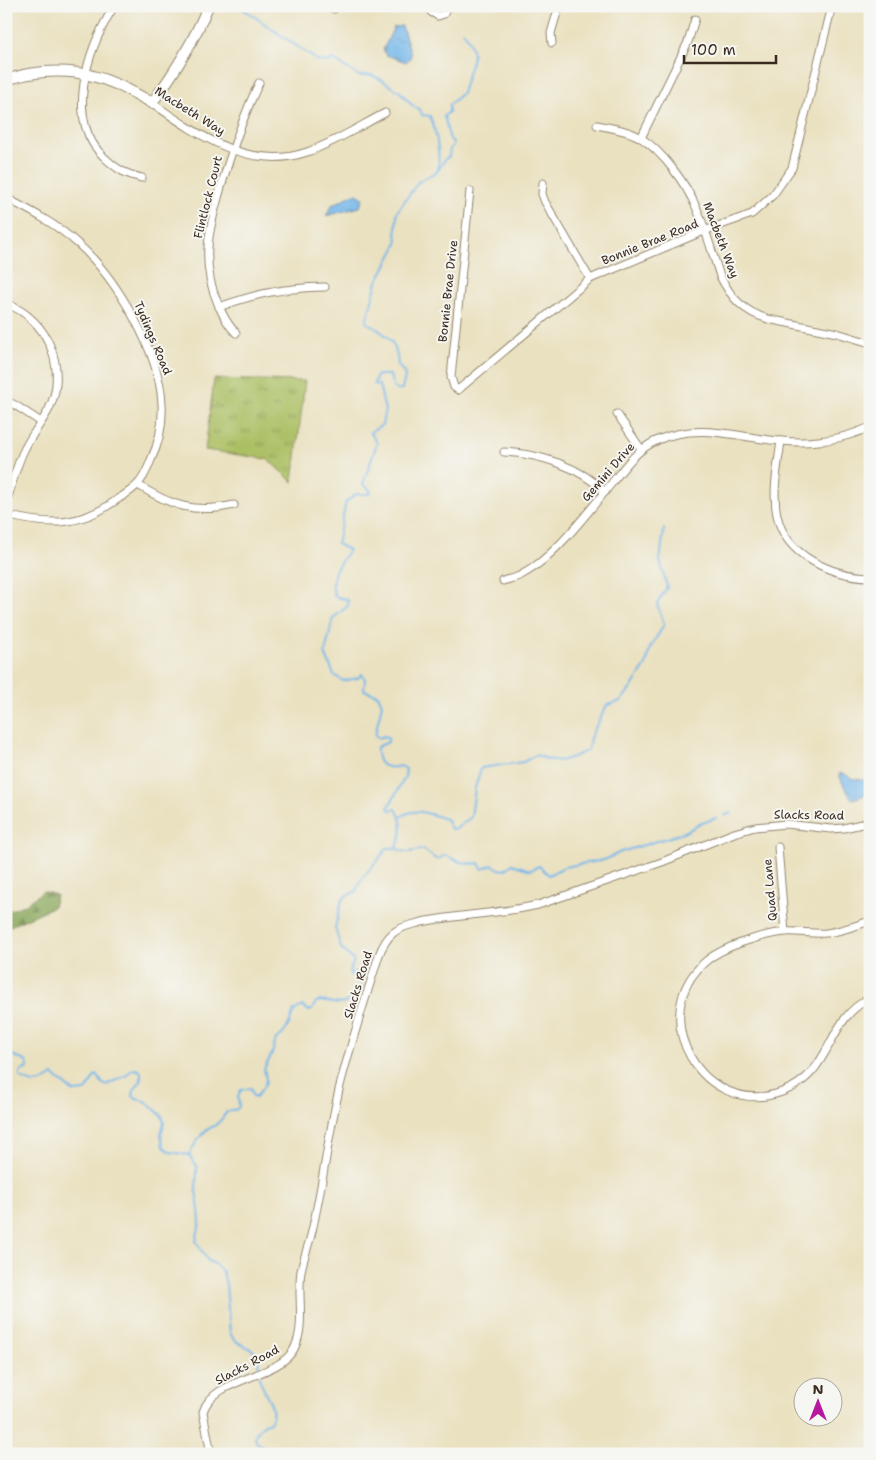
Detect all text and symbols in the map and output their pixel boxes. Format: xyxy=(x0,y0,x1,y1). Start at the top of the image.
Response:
scale bar xyxy=(684,32,776,64)
text: 100 m xyxy=(691,40,736,60)
street label: Macbeth Way xyxy=(152,83,228,139)
street label: Flintlock Court xyxy=(190,154,226,240)
street label: Macbeth Way xyxy=(699,200,743,280)
street label: Bonnie Brae Road xyxy=(599,215,701,269)
street label: Bonnie Brae Drive xyxy=(435,239,461,343)
street label: Tydings Road xyxy=(130,299,176,378)
street label: Gemini Drive xyxy=(578,439,638,505)
street label: Slacks Road xyxy=(774,806,845,824)
street label: Quad Lane xyxy=(759,858,781,922)
street label: Slacks Road xyxy=(340,949,376,1021)
street label: Slacks Road xyxy=(212,1341,282,1389)
north arrow xyxy=(794,1378,844,1428)
text: N xyxy=(812,1380,824,1398)

